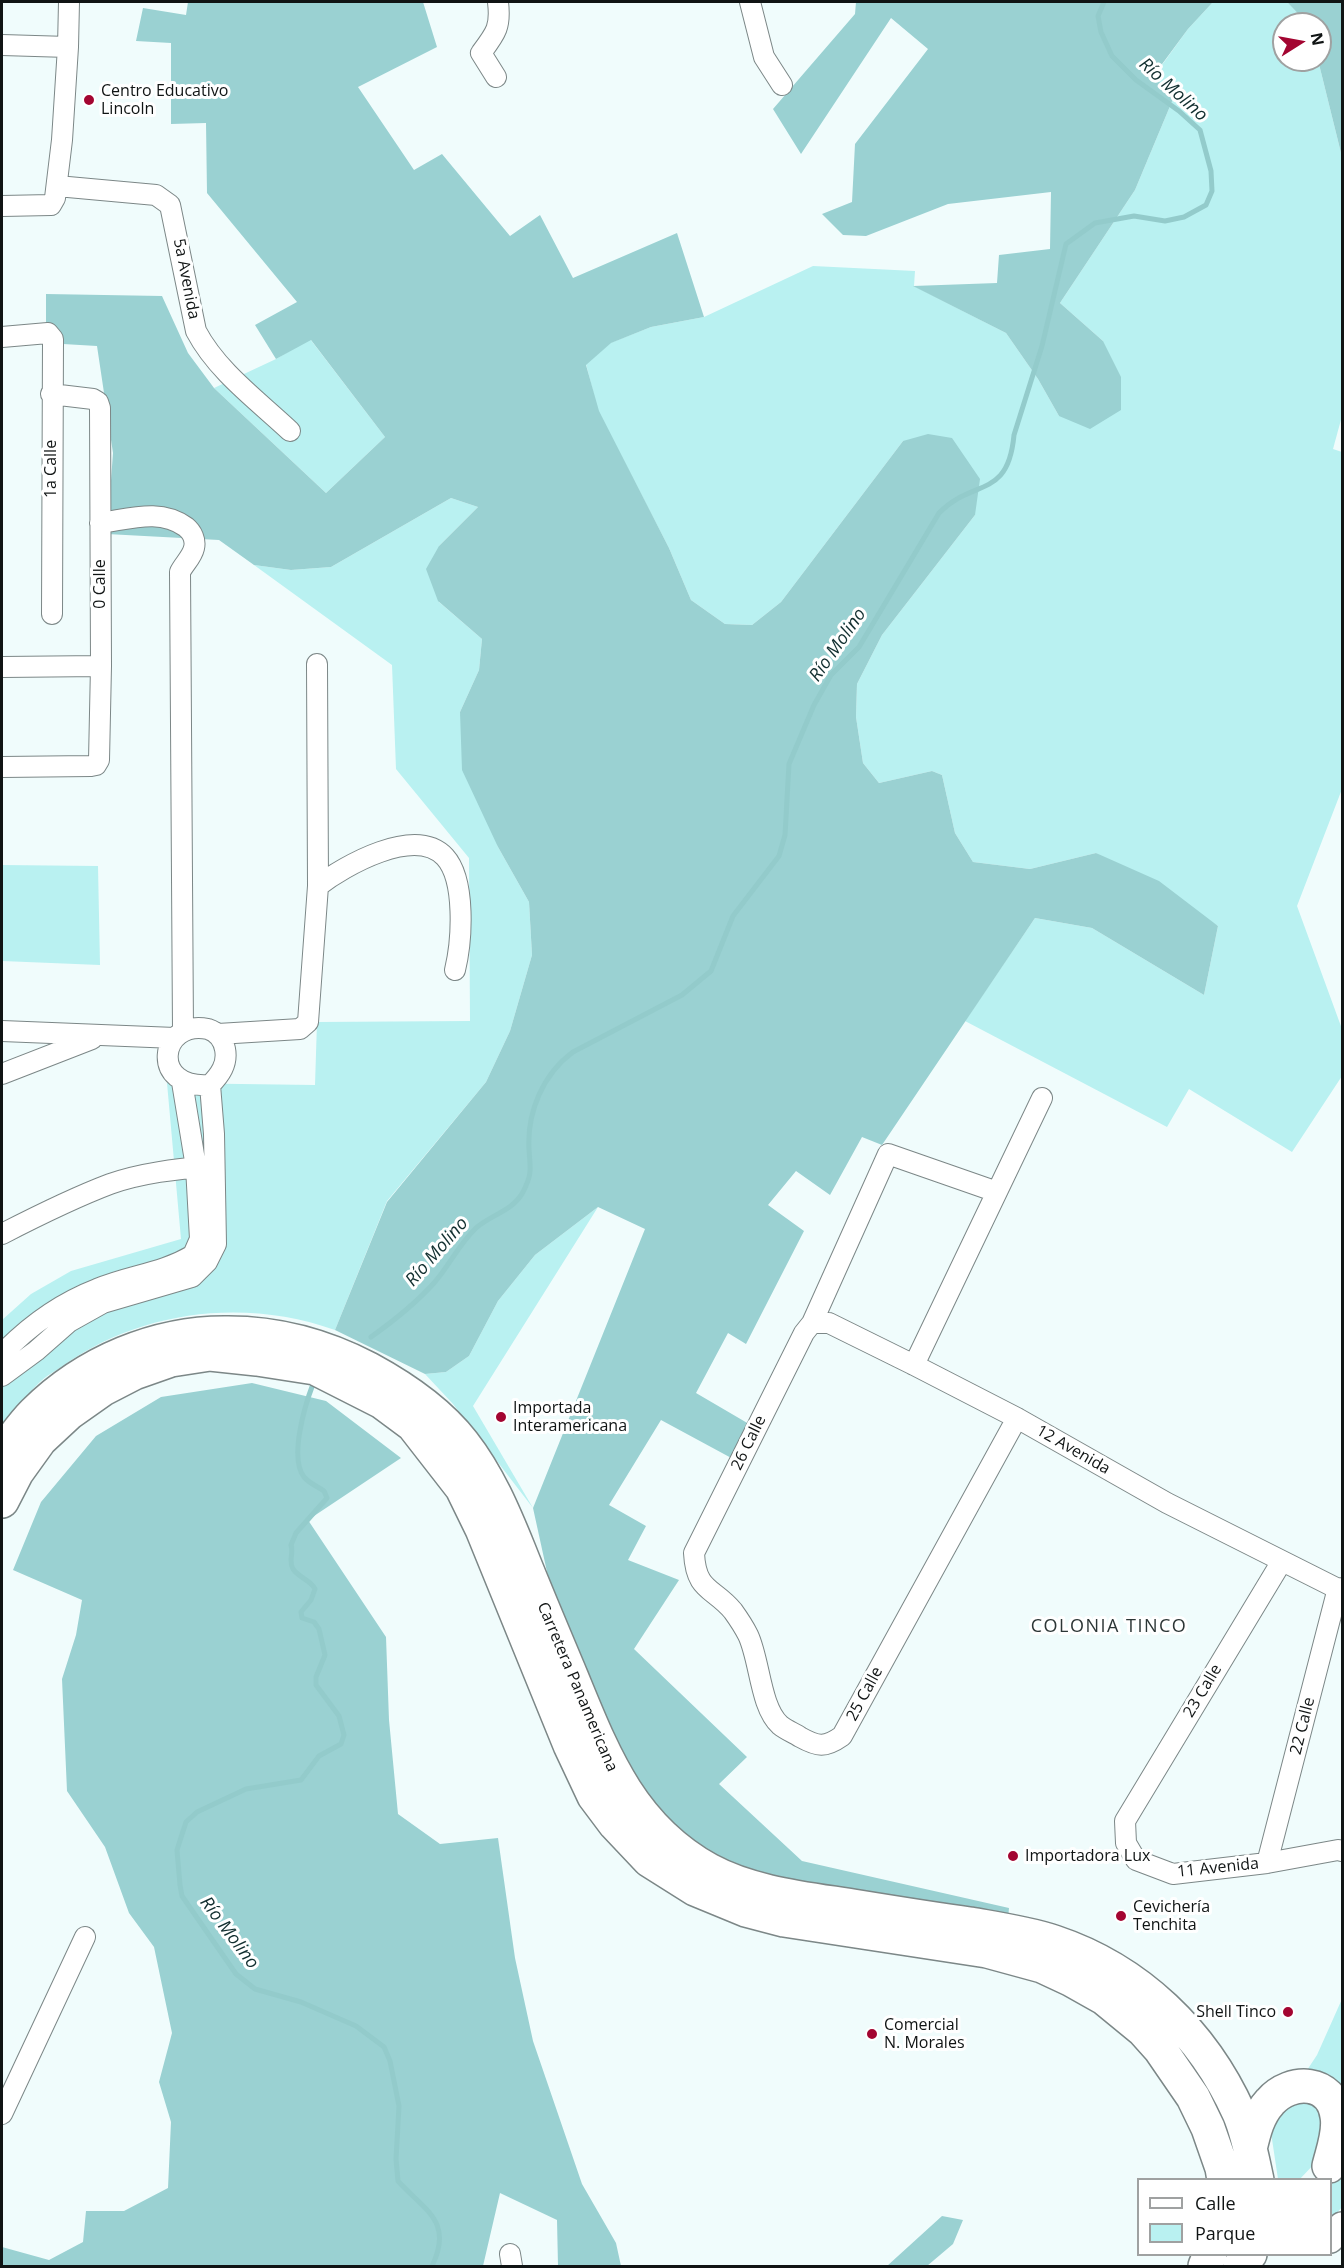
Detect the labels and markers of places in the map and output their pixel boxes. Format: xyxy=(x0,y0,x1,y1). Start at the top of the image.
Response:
place label: Centro Educativo Lincoln xyxy=(101,81,228,119)
marker: Centro Educativo Lincoln xyxy=(82,93,96,107)
place label: Importada Interamericana xyxy=(513,1398,627,1436)
marker: Importada Interamericana xyxy=(494,1410,508,1424)
place label: Importadora Lux xyxy=(1025,1846,1150,1866)
marker: Importadora Lux xyxy=(1006,1849,1020,1863)
place label: Cevichería Tenchita xyxy=(1133,1897,1210,1935)
marker: Cevichería Tenchita xyxy=(1114,1909,1128,1923)
place label: Shell Tinco xyxy=(1196,2002,1276,2022)
marker: Shell Tinco xyxy=(1281,2005,1295,2019)
place label: Comercial N. Morales xyxy=(884,2015,964,2053)
marker: Comercial N. Morales xyxy=(865,2027,879,2041)

